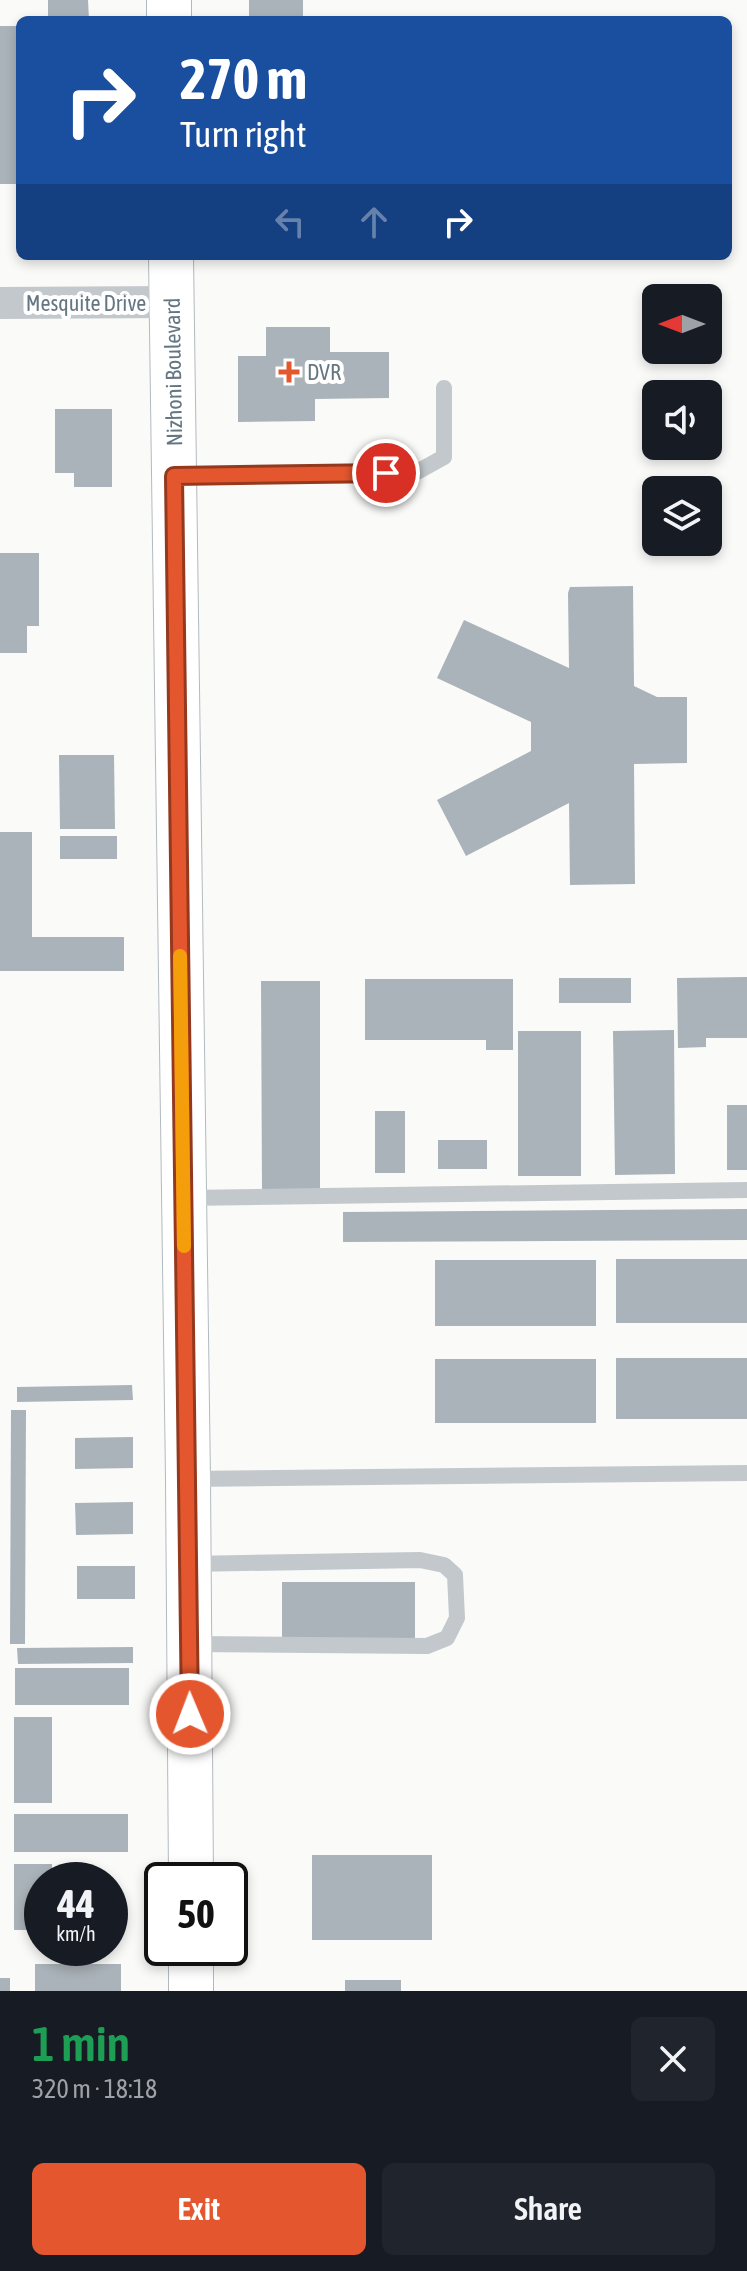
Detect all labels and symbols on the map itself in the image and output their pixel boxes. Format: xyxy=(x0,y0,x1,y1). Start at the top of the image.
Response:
north arrow xyxy=(642,284,722,364)
street label: Mesquite Drive xyxy=(26,290,146,316)
street label: Nizhoni Boulevard xyxy=(159,298,187,446)
place label: DVR xyxy=(307,359,341,385)
marker: DVR xyxy=(278,361,300,383)
pin xyxy=(352,439,420,507)
position arrow xyxy=(148,1672,232,1756)
speed limit sign: 50 xyxy=(144,1862,248,1966)

